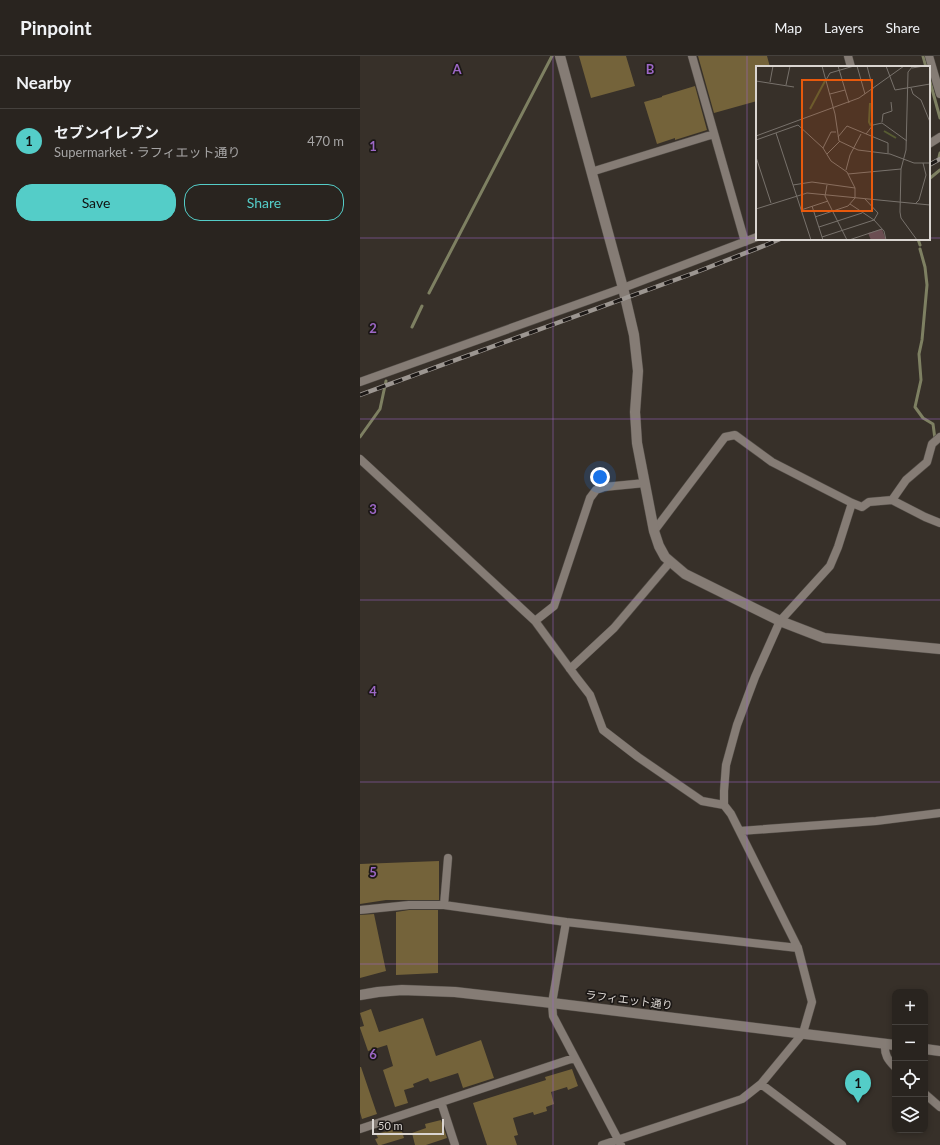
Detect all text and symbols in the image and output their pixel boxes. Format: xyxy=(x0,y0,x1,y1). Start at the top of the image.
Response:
text: Pinpoint xyxy=(20,16,91,39)
text: Map xyxy=(774,19,802,36)
text: Layers xyxy=(824,19,864,36)
text: Share xyxy=(886,19,920,36)
text: A xyxy=(451,61,462,77)
text: B xyxy=(646,61,655,77)
inset map xyxy=(756,66,930,240)
text: Nearby xyxy=(16,72,71,93)
text: セブンイレブン xyxy=(54,123,159,141)
text: 1 xyxy=(25,133,33,149)
text: 470 m xyxy=(307,133,344,149)
text: 1 xyxy=(369,138,377,154)
text: Supermarket · ラフィエット通り xyxy=(54,144,240,160)
button: Save xyxy=(16,184,176,221)
button: Share xyxy=(184,184,344,221)
text: 2 xyxy=(369,320,377,336)
your location xyxy=(590,467,610,487)
text: 3 xyxy=(369,501,377,517)
text: 4 xyxy=(369,683,377,699)
text: 5 xyxy=(369,864,377,880)
street label: ラフィエット通り xyxy=(585,988,673,1011)
map controls xyxy=(892,989,928,1133)
button: + xyxy=(892,989,928,1025)
button: − xyxy=(892,1025,928,1061)
text: 6 xyxy=(369,1046,377,1062)
button: locate xyxy=(892,1061,928,1097)
pin: 1 xyxy=(845,1070,871,1103)
button: layers xyxy=(892,1097,928,1133)
scale bar xyxy=(372,1117,444,1136)
text: 50 m xyxy=(378,1119,403,1132)

